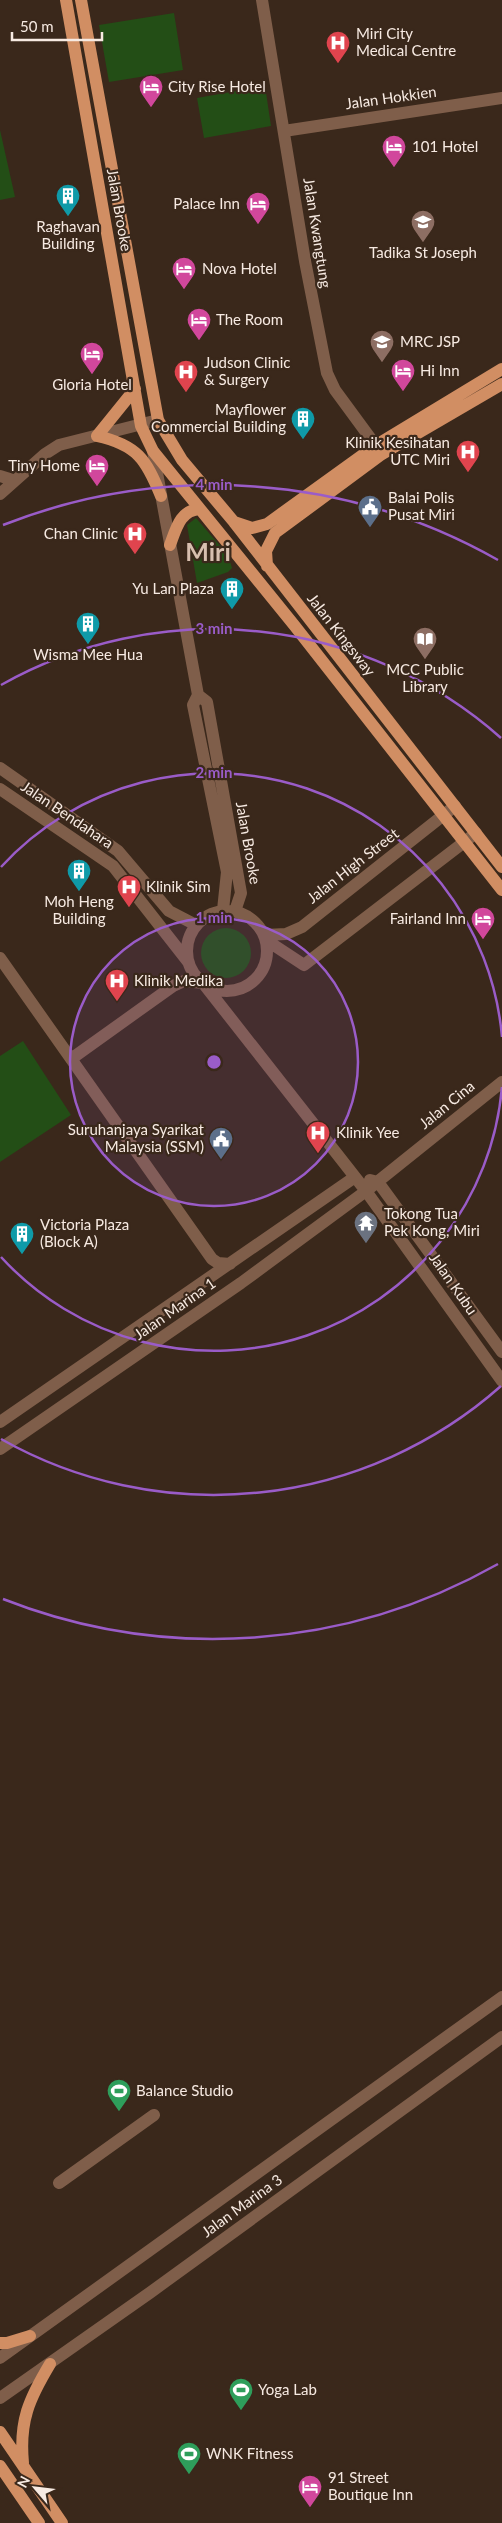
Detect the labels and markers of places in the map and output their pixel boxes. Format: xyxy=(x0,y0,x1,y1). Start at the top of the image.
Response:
place label: Miri City Medical Centre xyxy=(356,24,456,59)
hospital icon: Miri City Medical Centre xyxy=(325,30,351,64)
hotel icon: City Rise Hotel xyxy=(138,74,164,108)
place label: City Rise Hotel xyxy=(168,77,266,95)
hotel icon: 101 Hotel xyxy=(381,134,407,168)
place label: 101 Hotel xyxy=(412,137,478,155)
building icon: Raghavan Building xyxy=(55,183,81,217)
hotel icon: Palace Inn xyxy=(245,191,271,225)
place label: Palace Inn xyxy=(173,194,240,212)
school or university icon: Tadika St Joseph xyxy=(410,209,436,243)
place label: Raghavan Building xyxy=(36,217,100,252)
place label: Tadika St Joseph xyxy=(369,243,477,261)
hotel icon: Nova Hotel xyxy=(171,256,197,290)
place label: Nova Hotel xyxy=(202,259,277,277)
hotel icon: The Room xyxy=(186,307,212,341)
place label: The Room xyxy=(216,310,283,328)
school or university icon: MRC JSP xyxy=(369,329,395,363)
place label: MRC JSP xyxy=(400,332,460,350)
hotel icon: Gloria Hotel xyxy=(79,341,105,375)
place label: Judson Clinic & Surgery xyxy=(204,353,290,388)
hotel icon: Hi Inn xyxy=(390,358,416,392)
hospital icon: Judson Clinic & Surgery xyxy=(173,359,199,393)
place label: Hi Inn xyxy=(420,361,460,379)
place label: Gloria Hotel xyxy=(52,375,132,393)
place label: Mayflower Commercial Building xyxy=(151,400,287,435)
building icon: Mayflower Commercial Building xyxy=(290,406,316,440)
place label: Klinik Kesihatan UTC Miri xyxy=(345,433,450,468)
hospital icon: Klinik Kesihatan UTC Miri xyxy=(455,439,481,473)
hotel icon: Tiny Home xyxy=(84,453,110,487)
place label: Tiny Home xyxy=(8,456,80,474)
place label: Balai Polis Pusat Miri xyxy=(388,488,455,523)
public building icon: Balai Polis Pusat Miri xyxy=(357,494,383,528)
hospital icon: Chan Clinic xyxy=(122,521,148,555)
place label: Chan Clinic xyxy=(44,524,118,542)
building icon: Yu Lan Plaza xyxy=(219,576,245,610)
place label: Yu Lan Plaza xyxy=(132,579,214,597)
building icon: Wisma Mee Hua xyxy=(75,611,101,645)
library icon: MCC Public Library xyxy=(412,626,438,660)
place label: Wisma Mee Hua xyxy=(33,645,143,663)
place label: MCC Public Library xyxy=(386,660,464,695)
building icon: Moh Heng Building xyxy=(66,858,92,892)
hospital icon: Klinik Sim xyxy=(116,874,142,908)
place label: Klinik Sim xyxy=(146,877,211,895)
place label: Moh Heng Building xyxy=(44,892,114,927)
hotel icon: Fairland Inn xyxy=(470,906,496,940)
place label: Fairland Inn xyxy=(390,909,466,927)
hospital icon: Klinik Medika xyxy=(104,968,130,1002)
place label: Klinik Medika xyxy=(134,971,223,989)
centre of rings xyxy=(205,1053,223,1071)
place label: Suruhanjaya Syarikat Malaysia (SSM) xyxy=(68,1120,205,1155)
hospital icon: Klinik Yee xyxy=(305,1120,331,1154)
place label: Klinik Yee xyxy=(336,1123,400,1141)
public building icon: Suruhanjaya Syarikat Malaysia (SSM) xyxy=(208,1126,234,1160)
place label: Tokong Tua Pek Kong, Miri xyxy=(384,1204,480,1239)
temple icon: Tokong Tua Pek Kong, Miri xyxy=(353,1210,379,1244)
place label: Victoria Plaza (Block A) xyxy=(40,1215,129,1250)
building icon: Victoria Plaza (Block A) xyxy=(9,1221,35,1255)
sports icon: Balance Studio xyxy=(106,2078,132,2112)
place label: Balance Studio xyxy=(136,2081,233,2099)
sports icon: Yoga Lab xyxy=(228,2377,254,2411)
place label: Yoga Lab xyxy=(258,2380,317,2398)
sports icon: WNK Fitness xyxy=(176,2441,202,2475)
place label: WNK Fitness xyxy=(206,2444,293,2462)
place label: 91 Street Boutique Inn xyxy=(328,2468,413,2503)
hotel icon: 91 Street Boutique Inn xyxy=(297,2474,323,2508)

